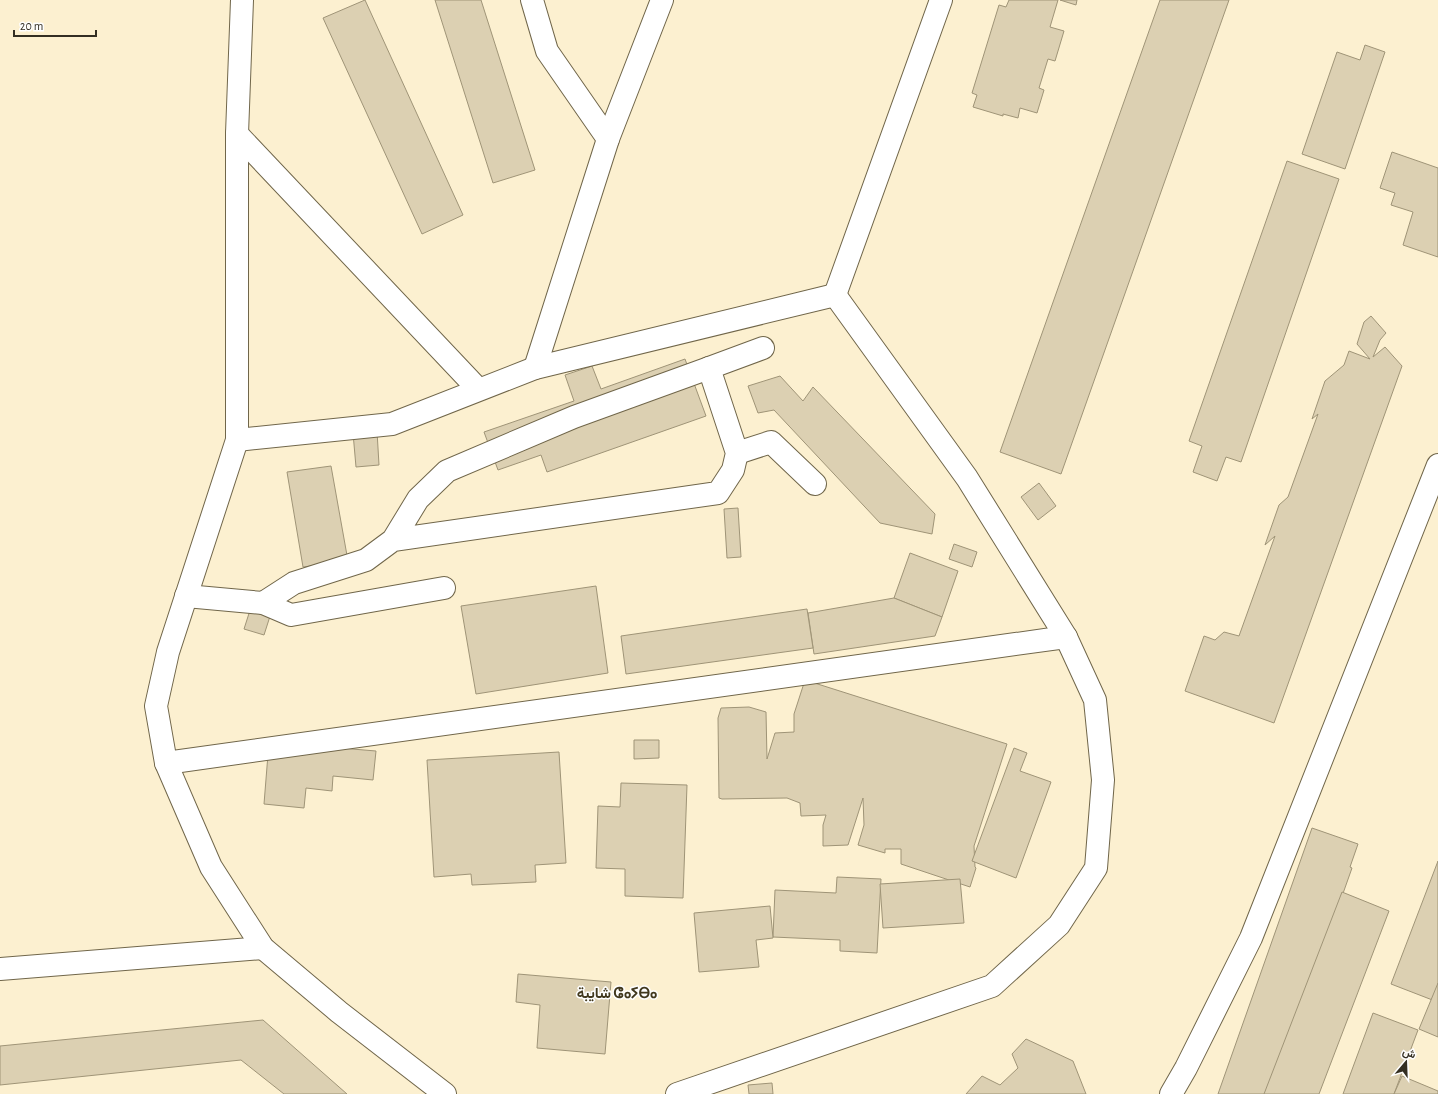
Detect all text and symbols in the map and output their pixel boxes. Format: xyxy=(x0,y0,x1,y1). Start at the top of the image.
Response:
scale bar xyxy=(14,12,96,38)
text: 20 m xyxy=(20,20,43,32)
district label: شايبة ⵛⴰⵢⴱⴰ xyxy=(577,986,657,1002)
north arrow xyxy=(1386,1042,1426,1082)
text: ش xyxy=(1401,1046,1417,1061)

